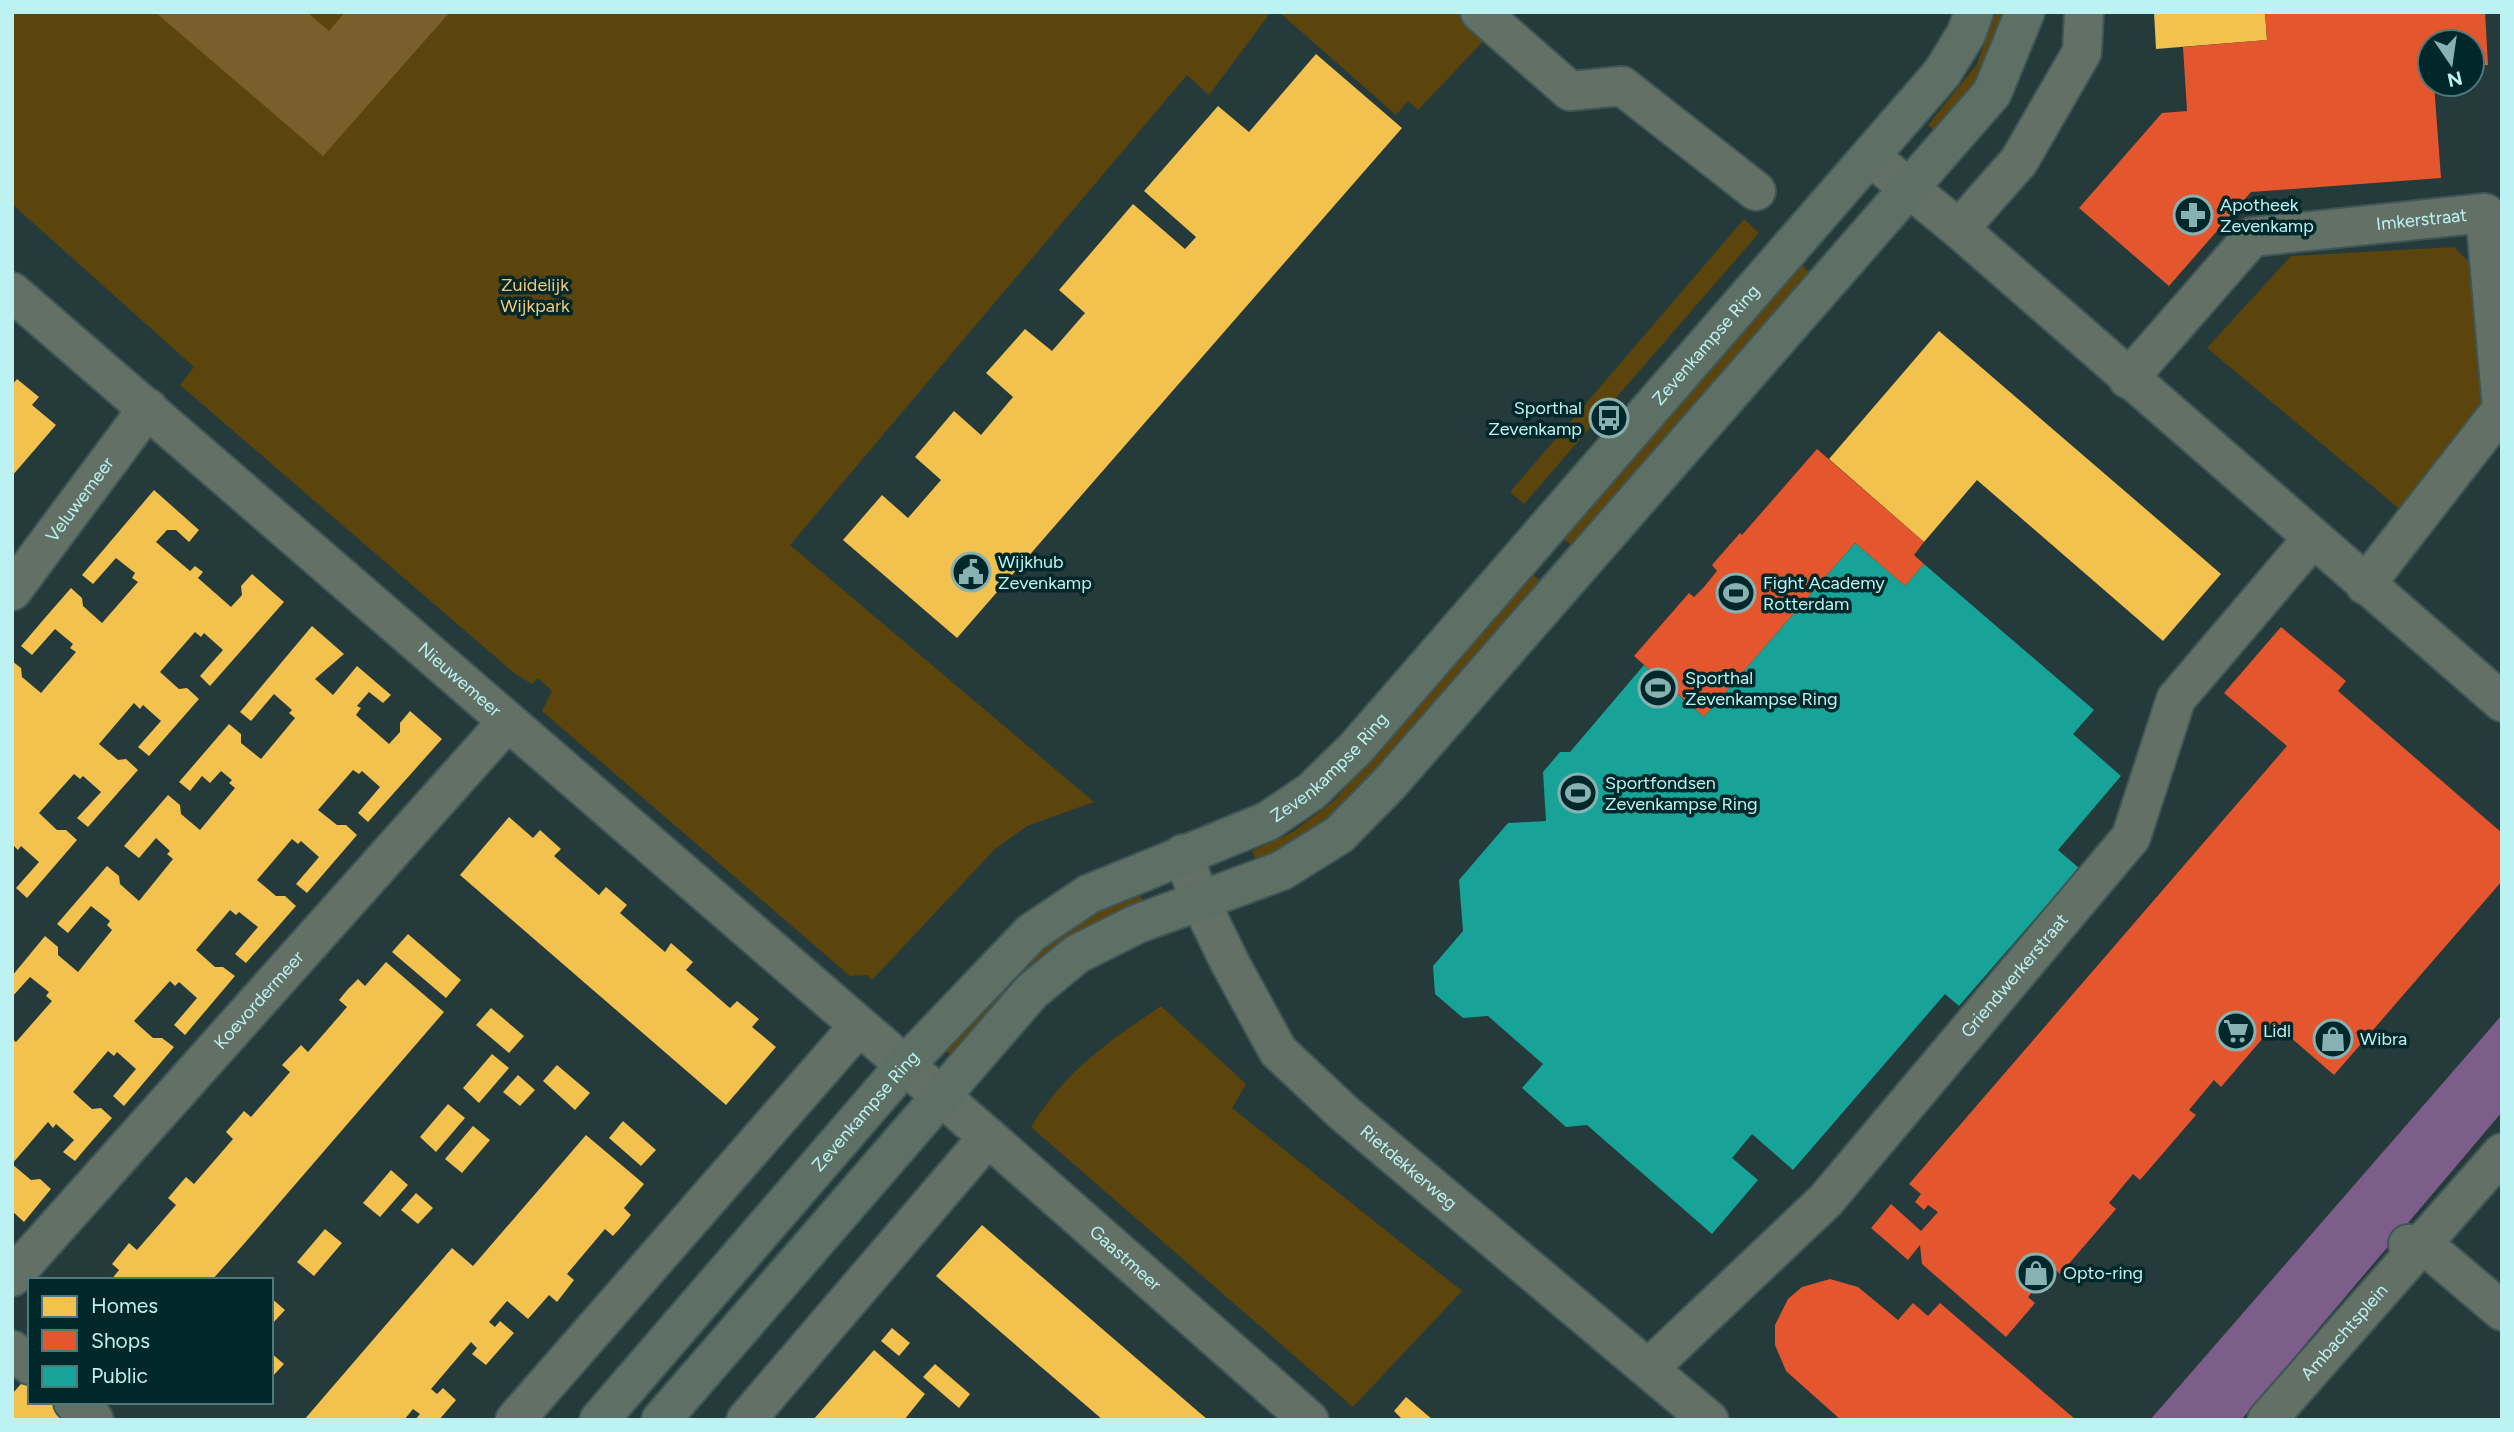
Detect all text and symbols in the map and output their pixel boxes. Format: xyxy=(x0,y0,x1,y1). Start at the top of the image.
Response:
north arrow xyxy=(2416,28,2486,98)
text: N xyxy=(2445,66,2464,92)
pharmacy icon: Apotheek Zevenkamp xyxy=(2172,194,2214,236)
place label: Apotheek Zevenkamp xyxy=(2220,194,2314,237)
street label: Imkerstraat xyxy=(2375,204,2468,235)
park label: Zuidelijk Wijkpark xyxy=(500,274,570,317)
street label: Zevenkampse Ring xyxy=(1648,280,1764,410)
place label: Sporthal Zevenkamp xyxy=(1488,397,1582,440)
bus stop icon: Sporthal Zevenkamp xyxy=(1588,397,1630,439)
street label: Veluwemeer xyxy=(41,453,119,546)
public building icon: Wijkhub Zevenkamp xyxy=(950,551,992,593)
place label: Wijkhub Zevenkamp xyxy=(998,551,1092,594)
sports icon: Fight Academy Rotterdam xyxy=(1715,572,1757,614)
place label: Fight Academy Rotterdam xyxy=(1763,572,1885,615)
street label: Nieuwemeer xyxy=(414,638,506,721)
sports icon: Sporthal Zevenkampse Ring xyxy=(1637,667,1679,709)
place label: Sporthal Zevenkampse Ring xyxy=(1685,667,1838,710)
street label: Zevenkampse Ring xyxy=(1266,708,1393,827)
sports icon: Sportfondsen Zevenkampse Ring xyxy=(1557,772,1599,814)
place label: Sportfondsen Zevenkampse Ring xyxy=(1605,772,1758,815)
street label: Griendwerkerstraat xyxy=(1956,909,2073,1042)
street label: Koevordermeer xyxy=(209,946,308,1054)
supermarket icon: Lidl xyxy=(2215,1010,2257,1052)
shop icon: Wibra xyxy=(2312,1018,2354,1060)
place label: Lidl xyxy=(2263,1020,2291,1042)
place label: Wibra xyxy=(2360,1028,2407,1050)
street label: Zevenkampse Ring xyxy=(807,1046,924,1176)
street label: Rietdekkerweg xyxy=(1355,1120,1461,1214)
street label: Gaastmeer xyxy=(1085,1221,1166,1296)
shop icon: Opto-ring xyxy=(2015,1252,2057,1294)
place label: Opto-ring xyxy=(2063,1262,2143,1284)
legend xyxy=(28,1278,273,1404)
street label: Ambachtsplein xyxy=(2296,1280,2393,1385)
text: Homes xyxy=(91,1293,158,1318)
text: Shops xyxy=(91,1328,150,1353)
text: Public xyxy=(91,1363,148,1388)

